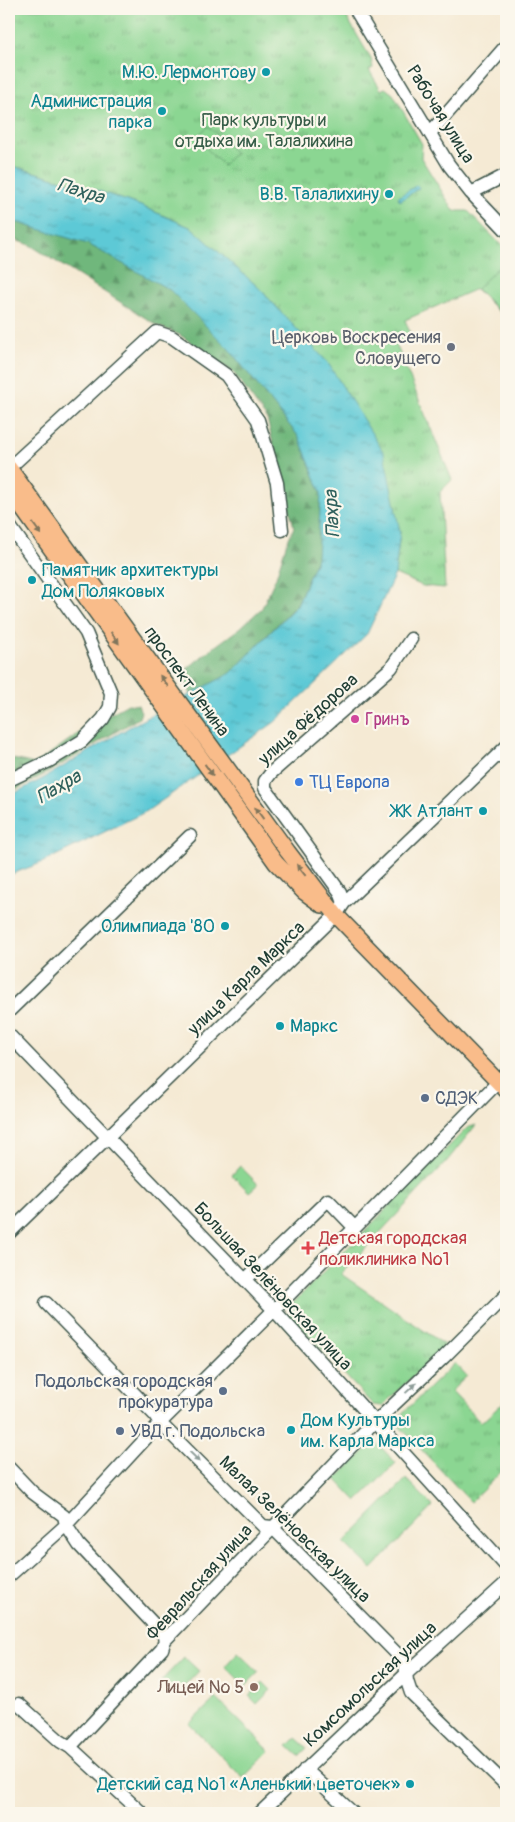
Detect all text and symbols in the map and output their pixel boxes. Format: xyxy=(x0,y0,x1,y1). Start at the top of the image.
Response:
place label: М.Ю. Лермонтову xyxy=(122,61,256,84)
street label: Рабочая улица xyxy=(401,61,480,168)
marker: М.Ю. Лермонтову xyxy=(260,66,272,78)
place label: Администрация парка xyxy=(30,90,152,134)
marker: Администрация парка xyxy=(156,105,168,117)
park label: Парк культуры и отдыха им. Талалихина xyxy=(175,109,353,153)
water label: Пахра xyxy=(54,173,108,210)
place label: В.В. Талалихину xyxy=(259,183,379,206)
marker: В.В. Талалихину xyxy=(383,188,395,200)
place label: Церковь Воскресения Словущего xyxy=(272,326,441,370)
marker: Церковь Воскресения Словущего xyxy=(445,341,457,353)
water label: Пахра xyxy=(319,488,345,538)
one-way arrow xyxy=(32,522,42,536)
place label: Памятник архитектуры Дом Поляковых xyxy=(41,559,219,603)
marker: Памятник архитектуры Дом Поляковых xyxy=(26,574,38,586)
street label: проспект Ленина xyxy=(139,622,234,741)
one-way arrow xyxy=(110,631,120,644)
street label: улица Фёдорова xyxy=(253,669,363,771)
one-way arrow xyxy=(159,674,169,688)
place label: Гринъ xyxy=(365,708,410,731)
marker: Гринъ xyxy=(349,713,361,725)
one-way arrow xyxy=(204,763,214,777)
water label: Пахра xyxy=(32,764,86,809)
place label: ТЦ Европа xyxy=(309,771,390,794)
marker: ТЦ Европа xyxy=(293,776,305,788)
place label: ЖК Атлант xyxy=(388,800,473,823)
marker: ЖК Атлант xyxy=(477,805,489,817)
one-way arrow xyxy=(254,806,264,820)
one-way arrow xyxy=(296,863,306,877)
place label: Олимпиада '80 xyxy=(101,915,215,938)
street label: улица Карла Маркса xyxy=(182,916,310,1041)
marker: Олимпиада '80 xyxy=(219,920,231,932)
place label: Маркс xyxy=(290,1015,338,1038)
marker: Маркс xyxy=(274,1020,286,1032)
place label: СДЭК xyxy=(435,1087,478,1110)
marker: СДЭК xyxy=(419,1092,431,1104)
street label: Большая Зелёновская улица xyxy=(189,1197,357,1375)
place label: Детская городская поликлиника №1 xyxy=(318,1227,467,1271)
marker: Детская городская поликлиника №1 xyxy=(301,1241,315,1255)
place label: Подольская городская прокуратура xyxy=(35,1370,213,1414)
one-way arrow xyxy=(405,1382,417,1394)
marker: Подольская городская прокуратура xyxy=(217,1385,229,1397)
place label: Дом Культуры им. Карла Маркса xyxy=(300,1409,434,1453)
place label: УВД г. Подольска xyxy=(130,1420,265,1443)
marker: Дом Культуры им. Карла Маркса xyxy=(285,1424,297,1436)
marker: УВД г. Подольска xyxy=(114,1425,126,1437)
one-way arrow xyxy=(189,1451,201,1463)
street label: Малая Зелёновская улица xyxy=(214,1451,375,1608)
street label: Февральская улица xyxy=(141,1519,258,1645)
street label: Комсомольская улица xyxy=(299,1617,442,1752)
place label: Лицей № 5 xyxy=(156,1676,244,1699)
marker: Лицей № 5 xyxy=(248,1681,260,1693)
place label: Детский сад №1 «Аленький цветочек» xyxy=(96,1773,400,1796)
marker: Детский сад №1 «Аленький цветочек» xyxy=(404,1778,416,1790)

